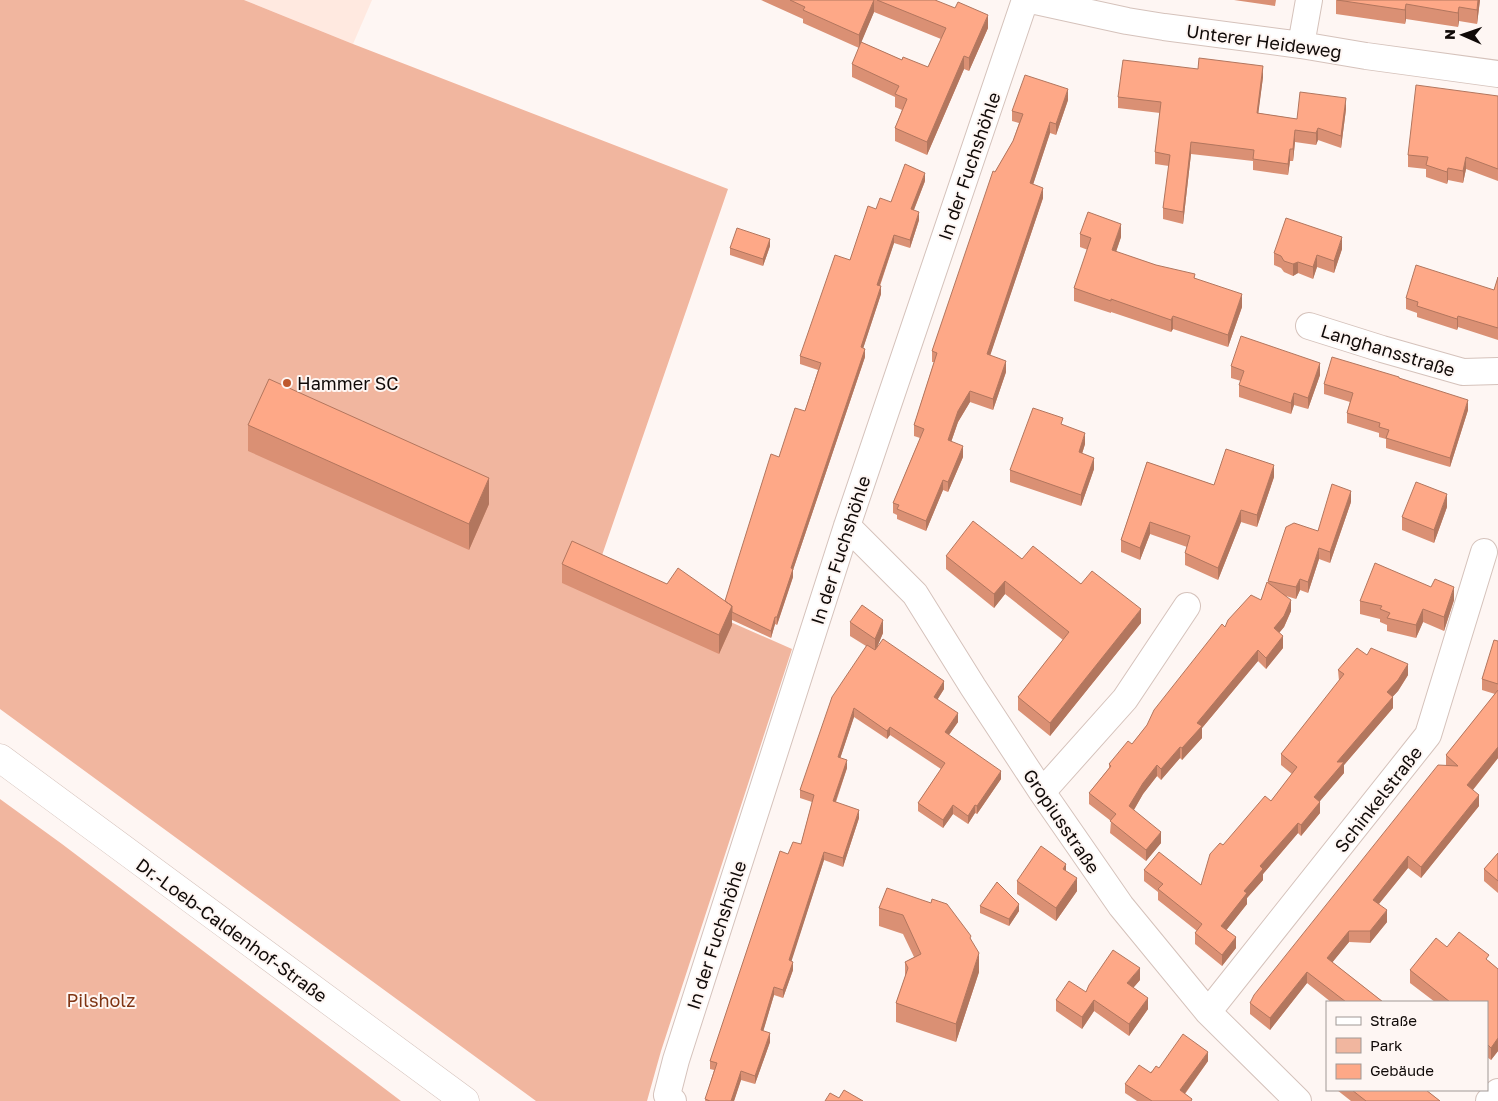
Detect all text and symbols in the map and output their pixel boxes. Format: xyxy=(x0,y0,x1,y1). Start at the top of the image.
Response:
north arrow xyxy=(1438,10,1488,60)
street label: Unterer Heideweg xyxy=(1185,19,1343,63)
text: N xyxy=(1441,29,1458,40)
street label: In der Fuchshöhle xyxy=(933,89,1005,243)
street label: Langhansstraße xyxy=(1318,319,1458,381)
place label: Hammer SC xyxy=(297,372,398,394)
marker: Hammer SC xyxy=(281,377,293,389)
street label: In der Fuchshöhle xyxy=(806,473,874,627)
street label: Schinkelstraße xyxy=(1330,741,1426,857)
street label: Gropiusstraße xyxy=(1019,765,1105,877)
street label: Dr.-Loeb-Caldenhof-Straße xyxy=(132,853,332,1007)
street label: In der Fuchshöhle xyxy=(682,858,750,1012)
park label: Pilsholz xyxy=(67,989,135,1011)
legend xyxy=(1326,1001,1488,1091)
text: Straße xyxy=(1370,1011,1417,1029)
text: Park xyxy=(1370,1036,1403,1054)
text: Gebäude xyxy=(1370,1061,1434,1079)

